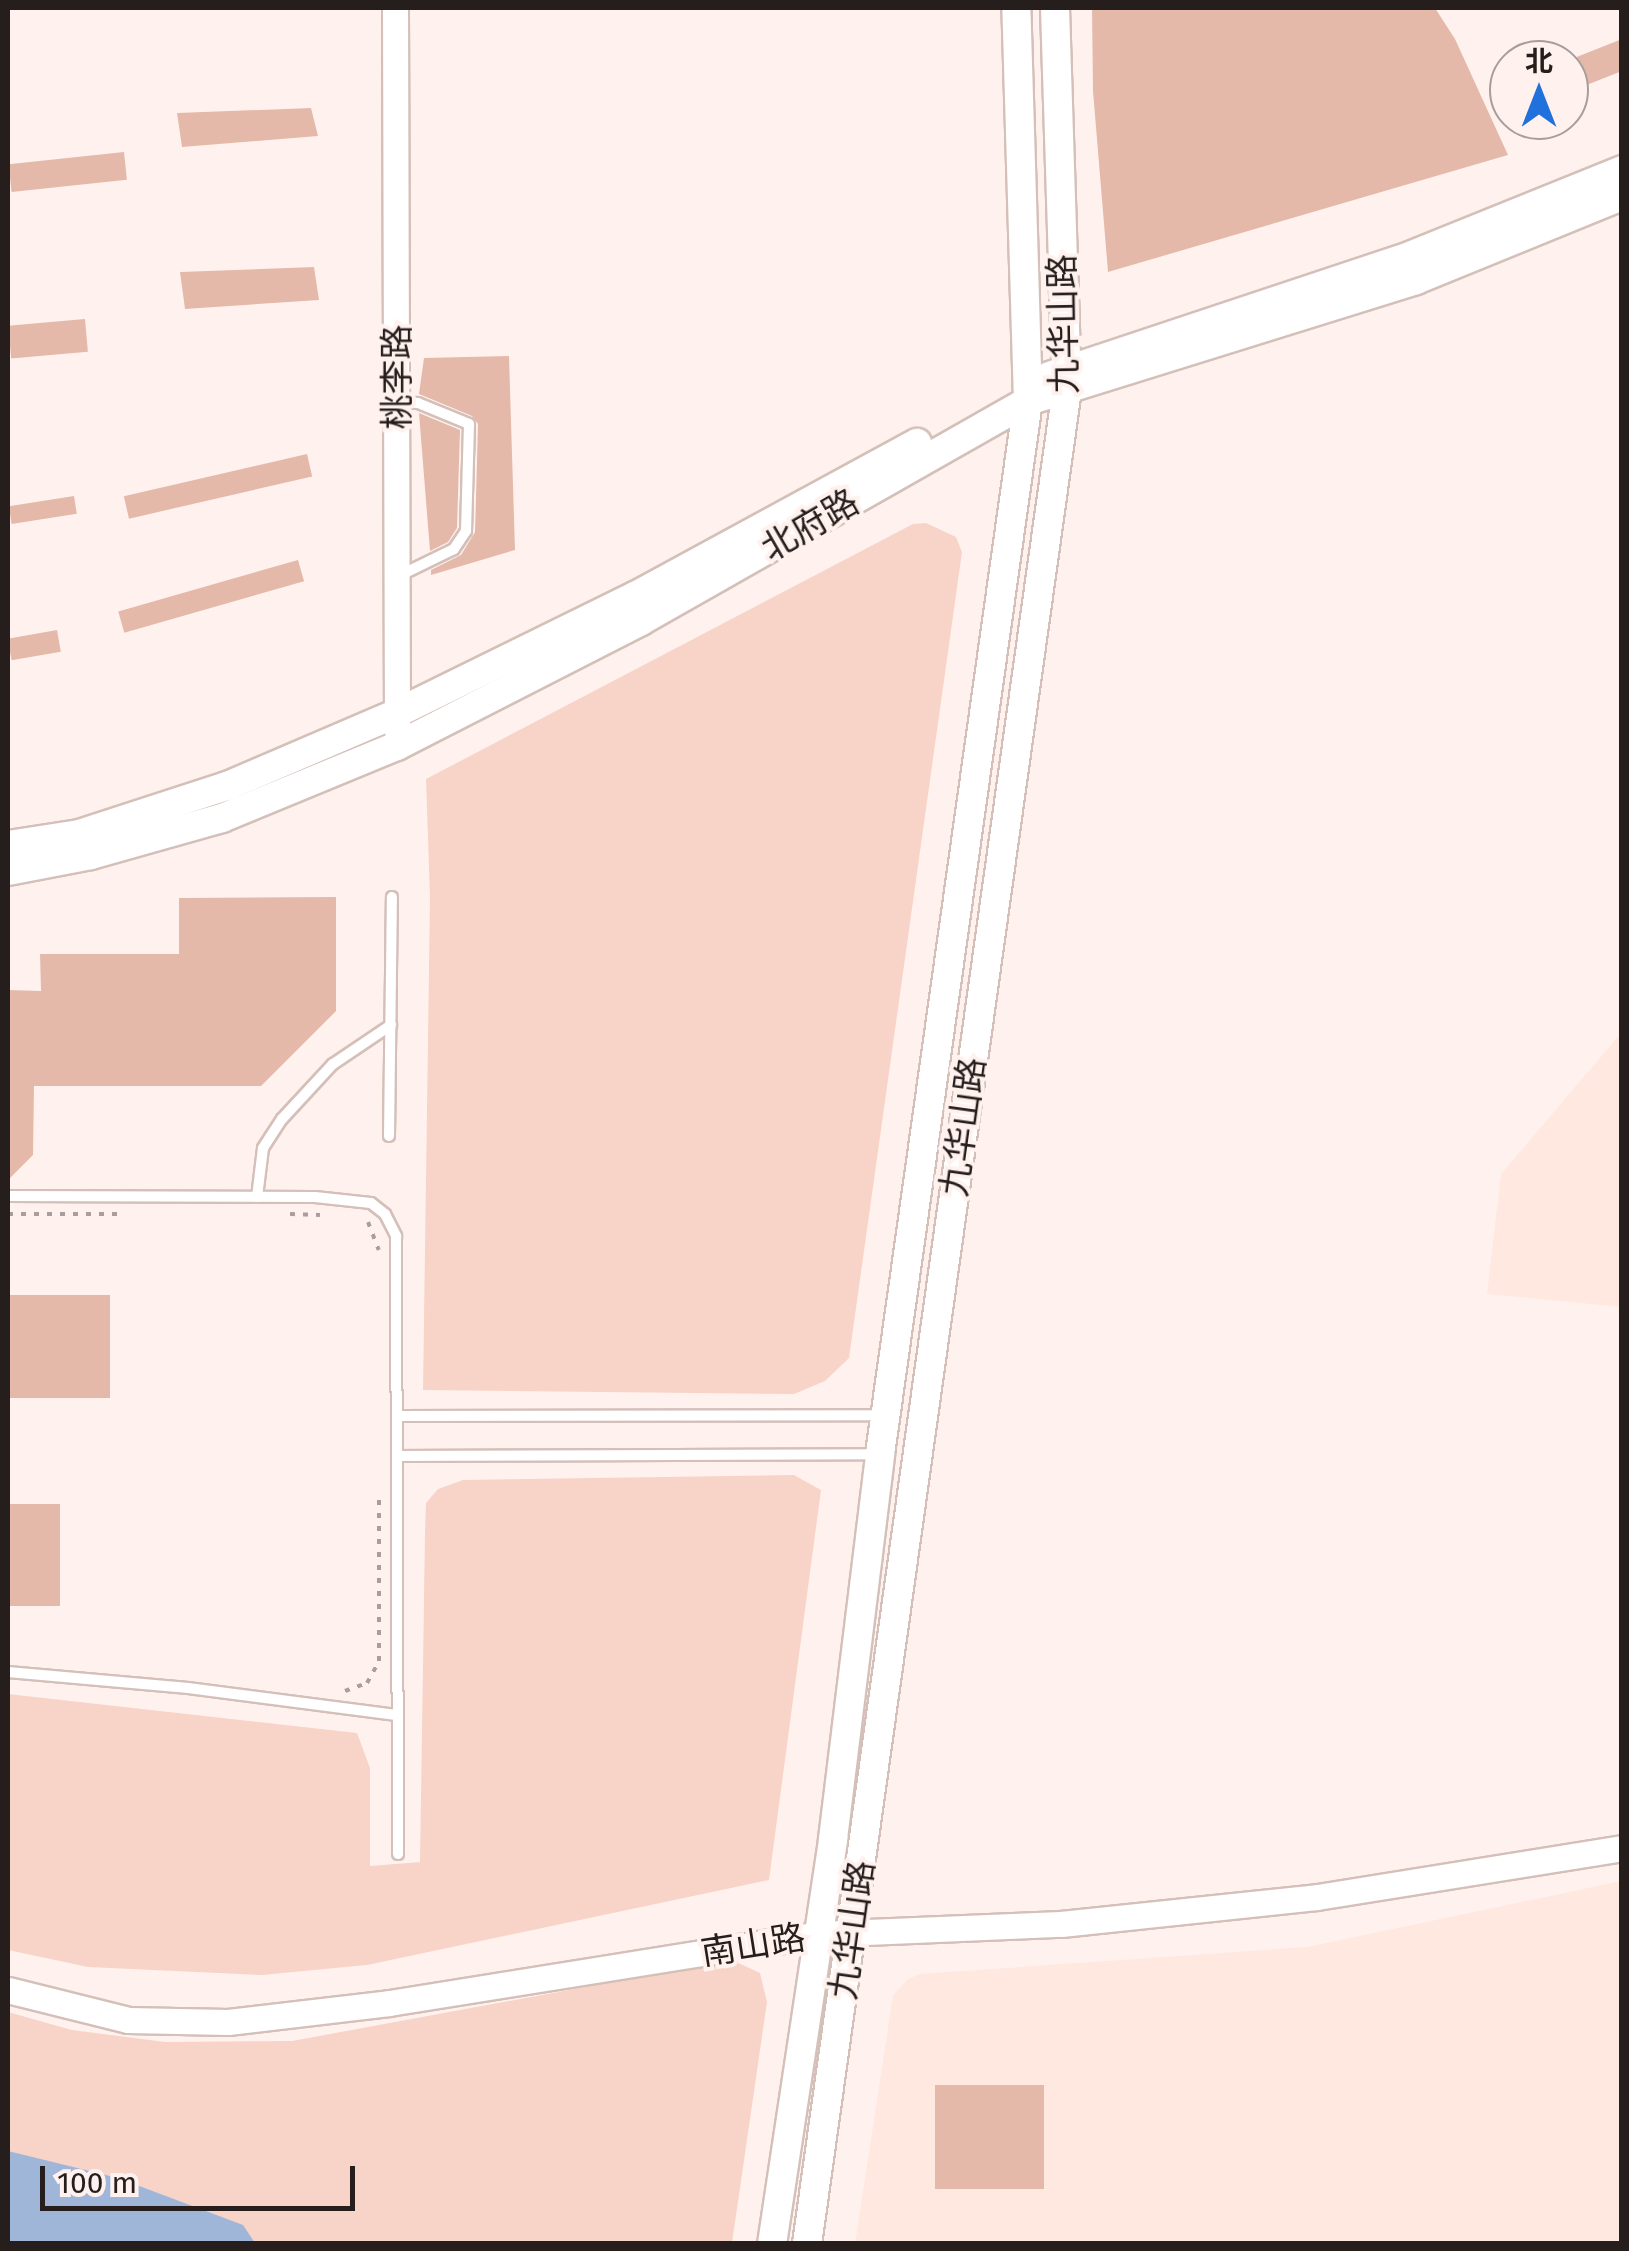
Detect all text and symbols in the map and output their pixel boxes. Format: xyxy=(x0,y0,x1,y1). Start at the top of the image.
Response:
north arrow xyxy=(1489,40,1589,140)
text: 北 xyxy=(1525,45,1553,78)
street label: 九华山路 xyxy=(1041,254,1085,394)
street label: 桃李路 xyxy=(376,325,418,429)
street label: 北府路 xyxy=(754,481,866,569)
street label: 九华山路 xyxy=(932,1055,994,1199)
street label: 九华山路 xyxy=(821,1858,883,2002)
street label: 南山路 xyxy=(698,1916,808,1974)
scale bar xyxy=(45,2146,360,2208)
text: 100 m xyxy=(57,2165,137,2201)

